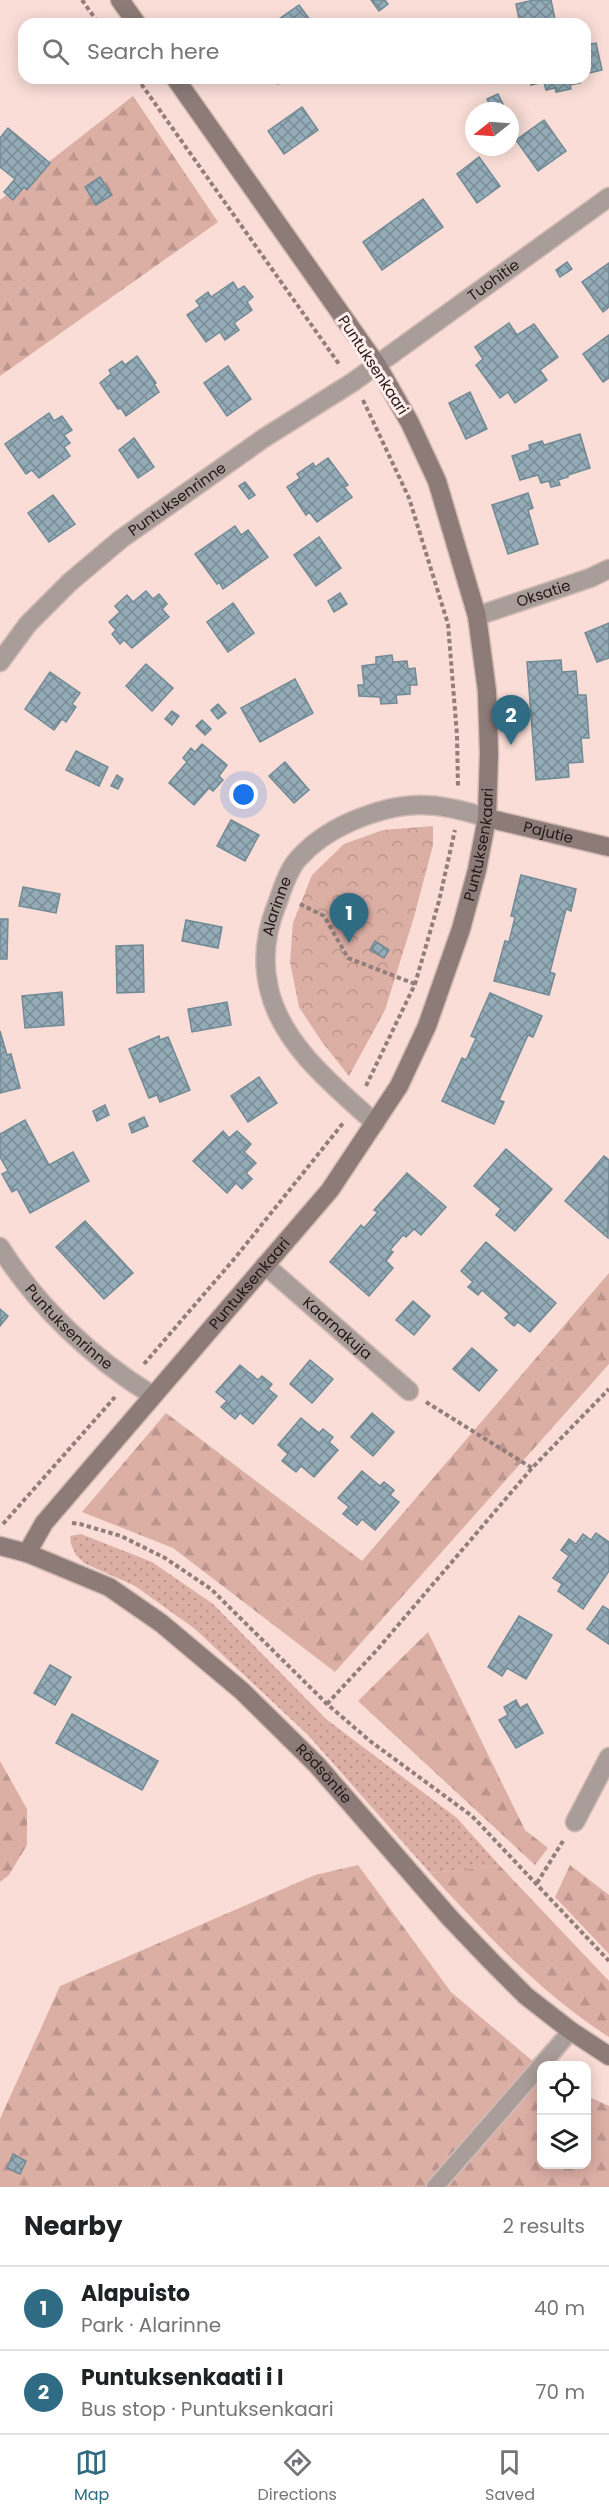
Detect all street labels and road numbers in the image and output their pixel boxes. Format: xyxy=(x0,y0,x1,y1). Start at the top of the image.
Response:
street label: Tuohitie xyxy=(463,254,523,306)
street label: Puntuksenkaari xyxy=(333,311,413,419)
street label: Puntuksenrinne xyxy=(124,457,230,541)
street label: Oksatie xyxy=(513,574,573,612)
street label: Puntuksenkaari xyxy=(458,788,498,903)
street label: Pajutie xyxy=(521,816,575,848)
street label: Alarinne xyxy=(257,873,296,938)
street label: Puntuksenkaari xyxy=(204,1233,295,1334)
street label: Puntuksenrinne xyxy=(20,1279,117,1374)
street label: Kaarnakuja xyxy=(298,1292,377,1364)
street label: Rödsöntie xyxy=(291,1739,357,1808)

